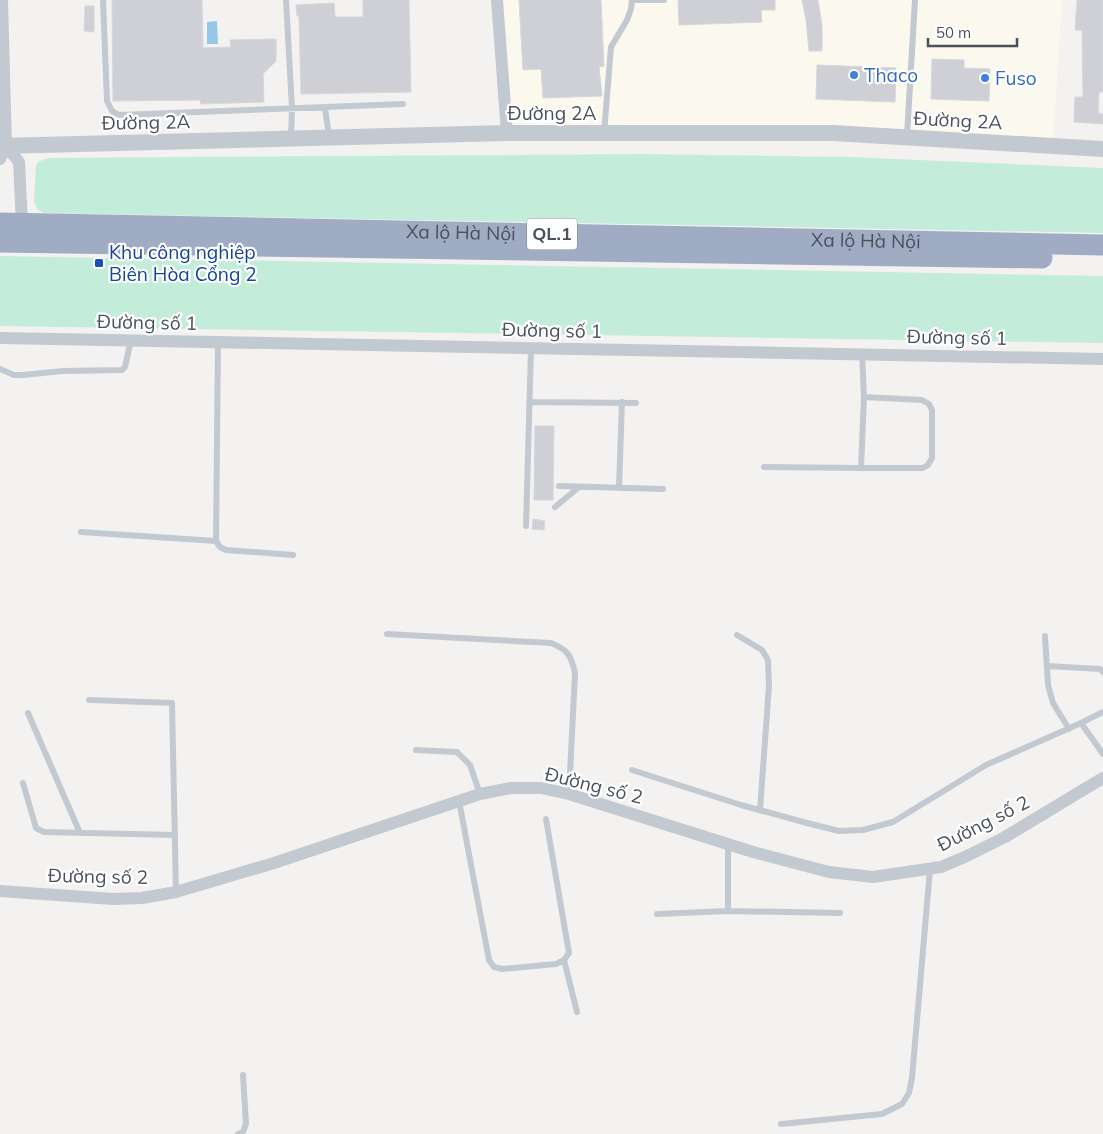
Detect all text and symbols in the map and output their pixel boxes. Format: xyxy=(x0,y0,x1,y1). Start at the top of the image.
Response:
scale bar xyxy=(928,15,1017,47)
text: 50 m xyxy=(936,23,971,42)
place label: Thaco xyxy=(864,63,918,87)
place label: Fuso xyxy=(995,66,1037,90)
marker: Thaco xyxy=(848,69,860,81)
marker: Fuso xyxy=(979,72,991,84)
street label: Đường 2A xyxy=(508,101,596,125)
street label: Đường 2A xyxy=(913,106,1003,134)
street label: Đường 2A xyxy=(101,109,191,135)
road number: QL.1 xyxy=(527,218,577,250)
street label: Xa lộ Hà Nội xyxy=(406,219,516,245)
street label: Xa lộ Hà Nội xyxy=(811,227,921,253)
place label: Khu công nghiệp Biên Hòa Cổng 2 xyxy=(109,240,257,286)
marker: Khu công nghiệp Biên Hòa Cổng 2 xyxy=(93,257,105,269)
street label: Đường số 1 xyxy=(97,309,197,335)
street label: Đường số 1 xyxy=(502,317,602,343)
street label: Đường số 1 xyxy=(907,324,1007,350)
street label: Đường số 2 xyxy=(542,761,646,809)
street label: Đường số 2 xyxy=(933,790,1033,856)
street label: Đường số 2 xyxy=(48,863,148,889)

